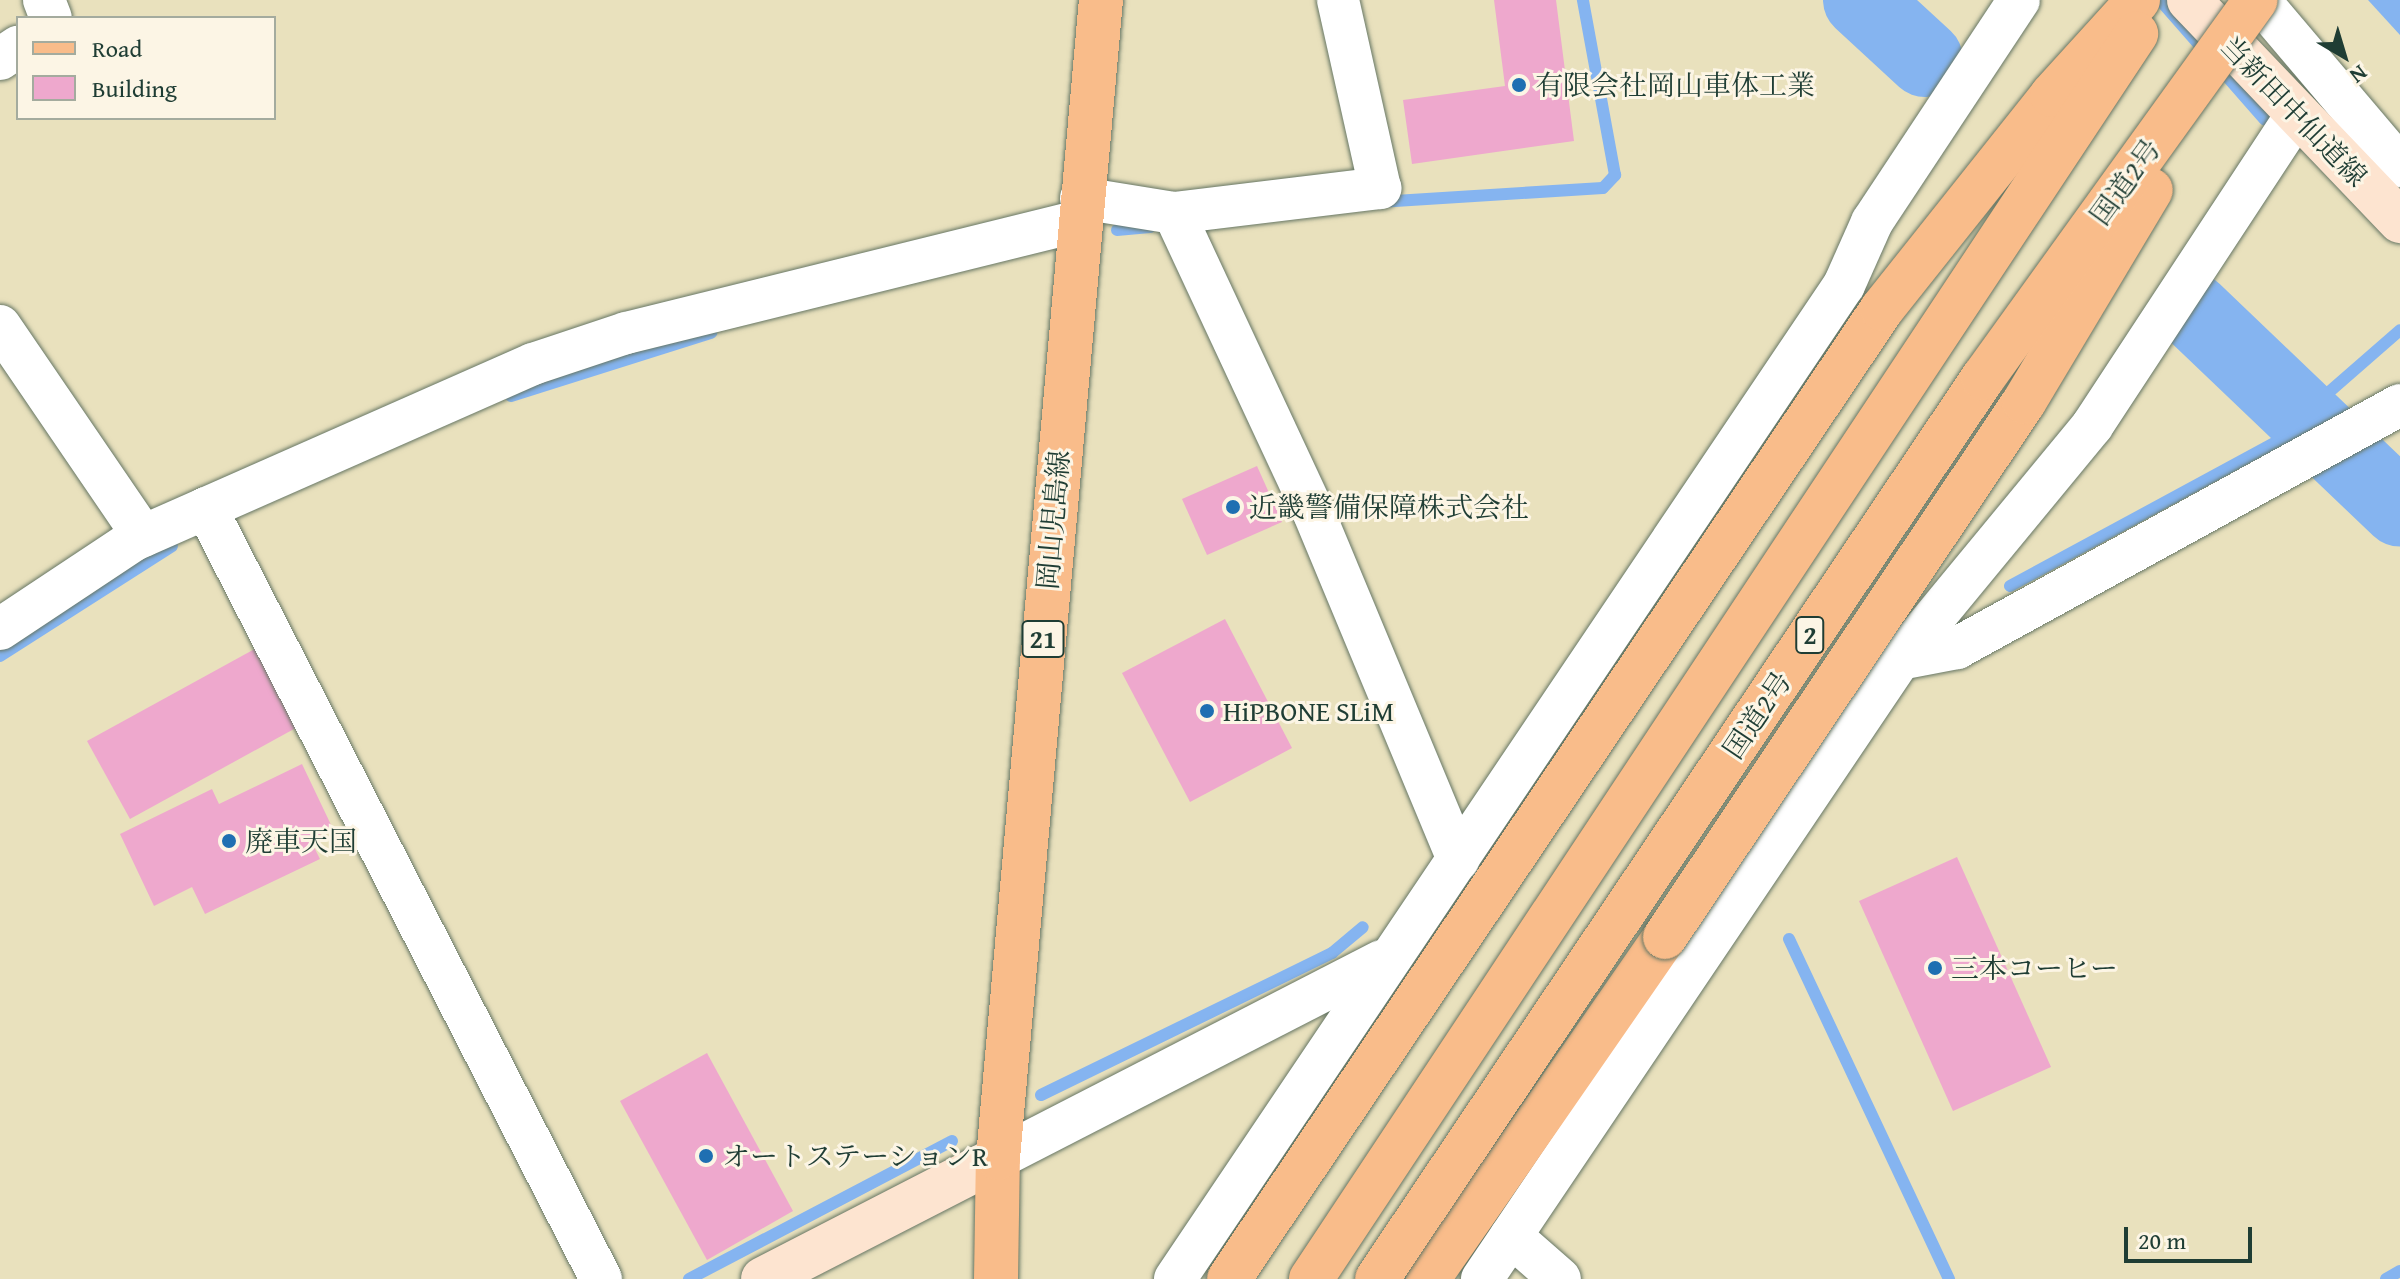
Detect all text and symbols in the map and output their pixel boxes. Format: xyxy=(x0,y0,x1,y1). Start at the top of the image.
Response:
legend xyxy=(16,16,276,120)
north arrow xyxy=(2304,16,2384,96)
street label: 当新田中仙道線 xyxy=(2214,29,2374,193)
text: Road xyxy=(92,31,142,66)
text: N xyxy=(2343,58,2374,92)
place label: 有限会社岡山車体工業 xyxy=(1535,68,1815,102)
text: Building xyxy=(92,71,177,106)
marker: 有限会社岡山車体工業 xyxy=(1510,76,1528,94)
street label: 国道2号 xyxy=(2083,133,2167,231)
street label: 岡山児島線 xyxy=(1030,449,1076,591)
place label: 近畿警備保障株式会社 xyxy=(1249,490,1529,524)
marker: 近畿警備保障株式会社 xyxy=(1224,498,1242,516)
road number: 2 xyxy=(1794,613,1826,657)
road number: 21 xyxy=(1021,617,1065,661)
street label: 国道2号 xyxy=(1716,665,1798,765)
place label: HiPBONE SLiM xyxy=(1223,694,1394,728)
marker: HiPBONE SLiM xyxy=(1198,702,1216,720)
place label: 廃車天国 xyxy=(245,824,357,858)
marker: 廃車天国 xyxy=(220,832,238,850)
place label: 三本コーヒー xyxy=(1951,951,2118,985)
marker: 三本コーヒー xyxy=(1926,959,1944,977)
place label: オートステーションR xyxy=(722,1139,990,1173)
marker: オートステーションR xyxy=(697,1147,715,1165)
scale bar xyxy=(2128,1211,2256,1261)
text: 20 m xyxy=(2138,1223,2186,1258)

